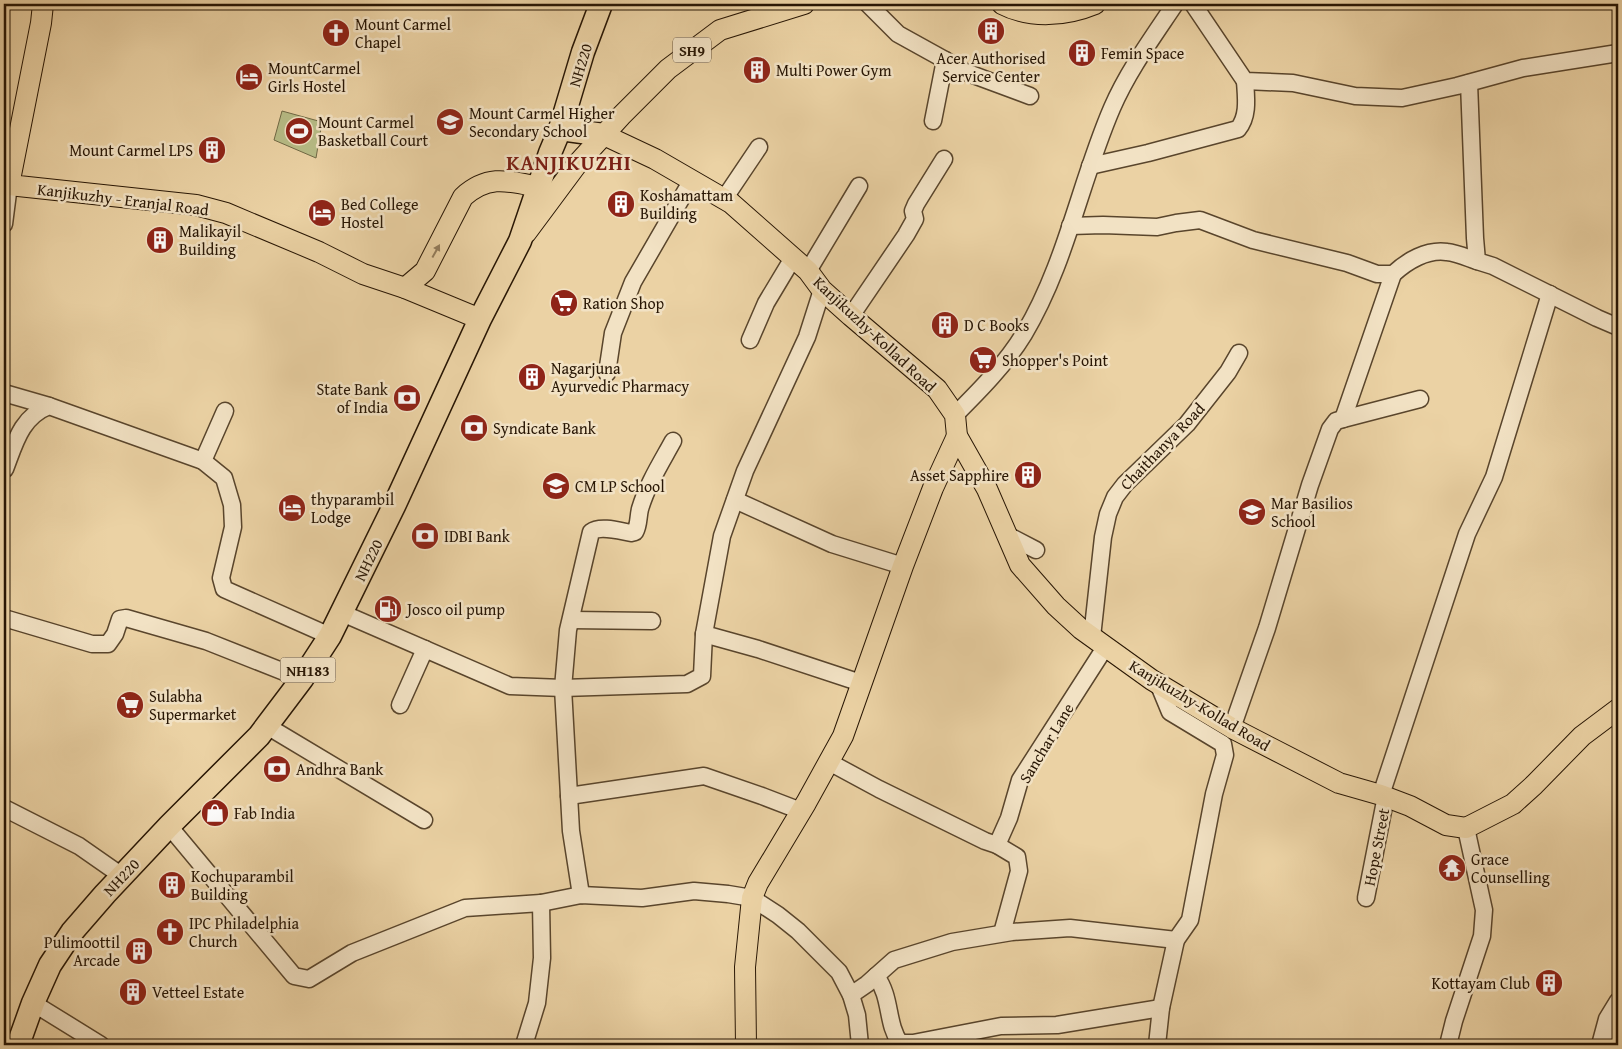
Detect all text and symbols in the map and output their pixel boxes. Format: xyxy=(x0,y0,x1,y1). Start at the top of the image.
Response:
place label: Mount Carmel Chapel xyxy=(355,12,452,54)
building icon: Acer Authorised Service Center xyxy=(976,16,1006,46)
church icon: Mount Carmel Chapel xyxy=(321,18,351,48)
road number: SH9 xyxy=(673,38,711,62)
building icon: Femin Space xyxy=(1067,38,1097,68)
street label: NH220 xyxy=(562,40,598,90)
place label: Femin Space xyxy=(1101,41,1184,65)
place label: Acer Authorised Service Center xyxy=(936,46,1046,88)
building icon: Multi Power Gym xyxy=(742,55,772,85)
place label: MountCarmel Girls Hostel xyxy=(268,56,361,98)
place label: Multi Power Gym xyxy=(776,58,892,82)
hotel icon: MountCarmel Girls Hostel xyxy=(234,62,264,92)
place label: Mount Carmel Higher Secondary School xyxy=(469,101,615,143)
school or university icon: Mount Carmel Higher Secondary School xyxy=(435,107,465,137)
place label: Mount Carmel Basketball Court xyxy=(318,110,428,152)
sports icon: Mount Carmel Basketball Court xyxy=(284,116,314,146)
building icon: Mount Carmel LPS xyxy=(197,135,227,165)
place label: Mount Carmel LPS xyxy=(69,138,193,162)
district label: KANJIKUZHI xyxy=(506,147,632,178)
street label: Kanjikuzhy - Eranjal Road xyxy=(36,177,211,221)
place label: Koshamattam Building xyxy=(640,183,733,225)
building icon: Koshamattam Building xyxy=(606,189,636,219)
place label: Bed College Hostel xyxy=(341,192,418,234)
hotel icon: Bed College Hostel xyxy=(307,198,337,228)
place label: Malikayil Building xyxy=(179,219,242,261)
building icon: Malikayil Building xyxy=(145,225,175,255)
one-way arrow xyxy=(431,245,440,258)
street label: Kanjikuzhy-Kollad Road xyxy=(808,270,942,398)
supermarket icon: Ration Shop xyxy=(549,288,579,318)
place label: Ration Shop xyxy=(583,291,665,315)
building icon: D C Books xyxy=(930,310,960,340)
place label: D C Books xyxy=(964,313,1029,337)
supermarket icon: Shopper's Point xyxy=(968,345,998,375)
place label: Shopper's Point xyxy=(1002,348,1109,372)
place label: Nagarjuna Ayurvedic Pharmacy xyxy=(551,356,689,398)
building icon: Nagarjuna Ayurvedic Pharmacy xyxy=(517,362,547,392)
place label: State Bank of India xyxy=(317,377,389,419)
bank icon: State Bank of India xyxy=(392,383,422,413)
street label: Chaithanya Road xyxy=(1114,397,1210,495)
bank icon: Syndicate Bank xyxy=(459,413,489,443)
place label: Syndicate Bank xyxy=(493,416,597,440)
building icon: Asset Sapphire xyxy=(1013,460,1043,490)
place label: Asset Sapphire xyxy=(910,463,1009,487)
school or university icon: CM LP School xyxy=(541,471,571,501)
place label: CM LP School xyxy=(575,474,665,498)
place label: thyparambil Lodge xyxy=(311,487,395,529)
place label: Mar Basilios School xyxy=(1271,491,1353,533)
hotel icon: thyparambil Lodge xyxy=(277,493,307,523)
school or university icon: Mar Basilios School xyxy=(1237,497,1267,527)
bank icon: IDBI Bank xyxy=(410,521,440,551)
place label: IDBI Bank xyxy=(444,524,511,548)
street label: NH220 xyxy=(348,535,389,585)
fuel station icon: Josco oil pump xyxy=(373,594,403,624)
place label: Josco oil pump xyxy=(405,597,505,621)
street label: Kanjikuzhy-Kollad Road xyxy=(1125,653,1275,757)
road number: NH183 xyxy=(280,658,336,682)
place label: Sulabha Supermarket xyxy=(149,684,237,726)
supermarket icon: Sulabha Supermarket xyxy=(115,690,145,720)
street label: Sanchar Lane xyxy=(1013,698,1079,788)
bank icon: Andhra Bank xyxy=(262,754,292,784)
place label: Andhra Bank xyxy=(296,757,384,781)
shop icon: Fab India xyxy=(200,798,230,828)
place label: Fab India xyxy=(234,801,295,825)
street label: Hope Street xyxy=(1357,806,1395,888)
place label: Grace Counselling xyxy=(1471,847,1550,889)
street label: NH220 xyxy=(97,852,145,901)
temple icon: Grace Counselling xyxy=(1437,853,1467,883)
place label: Kochuparambil Building xyxy=(191,864,294,906)
building icon: Kochuparambil Building xyxy=(157,870,187,900)
place label: IPC Philadelphia Church xyxy=(189,911,300,953)
church icon: IPC Philadelphia Church xyxy=(155,917,185,947)
place label: Pulimoottil Arcade xyxy=(44,930,121,972)
building icon: Pulimoottil Arcade xyxy=(124,936,154,966)
building icon: Kottayam Club xyxy=(1534,968,1564,998)
place label: Kottayam Club xyxy=(1432,971,1530,995)
building icon: Vetteel Estate xyxy=(118,977,148,1007)
place label: Vetteel Estate xyxy=(152,980,244,1004)

